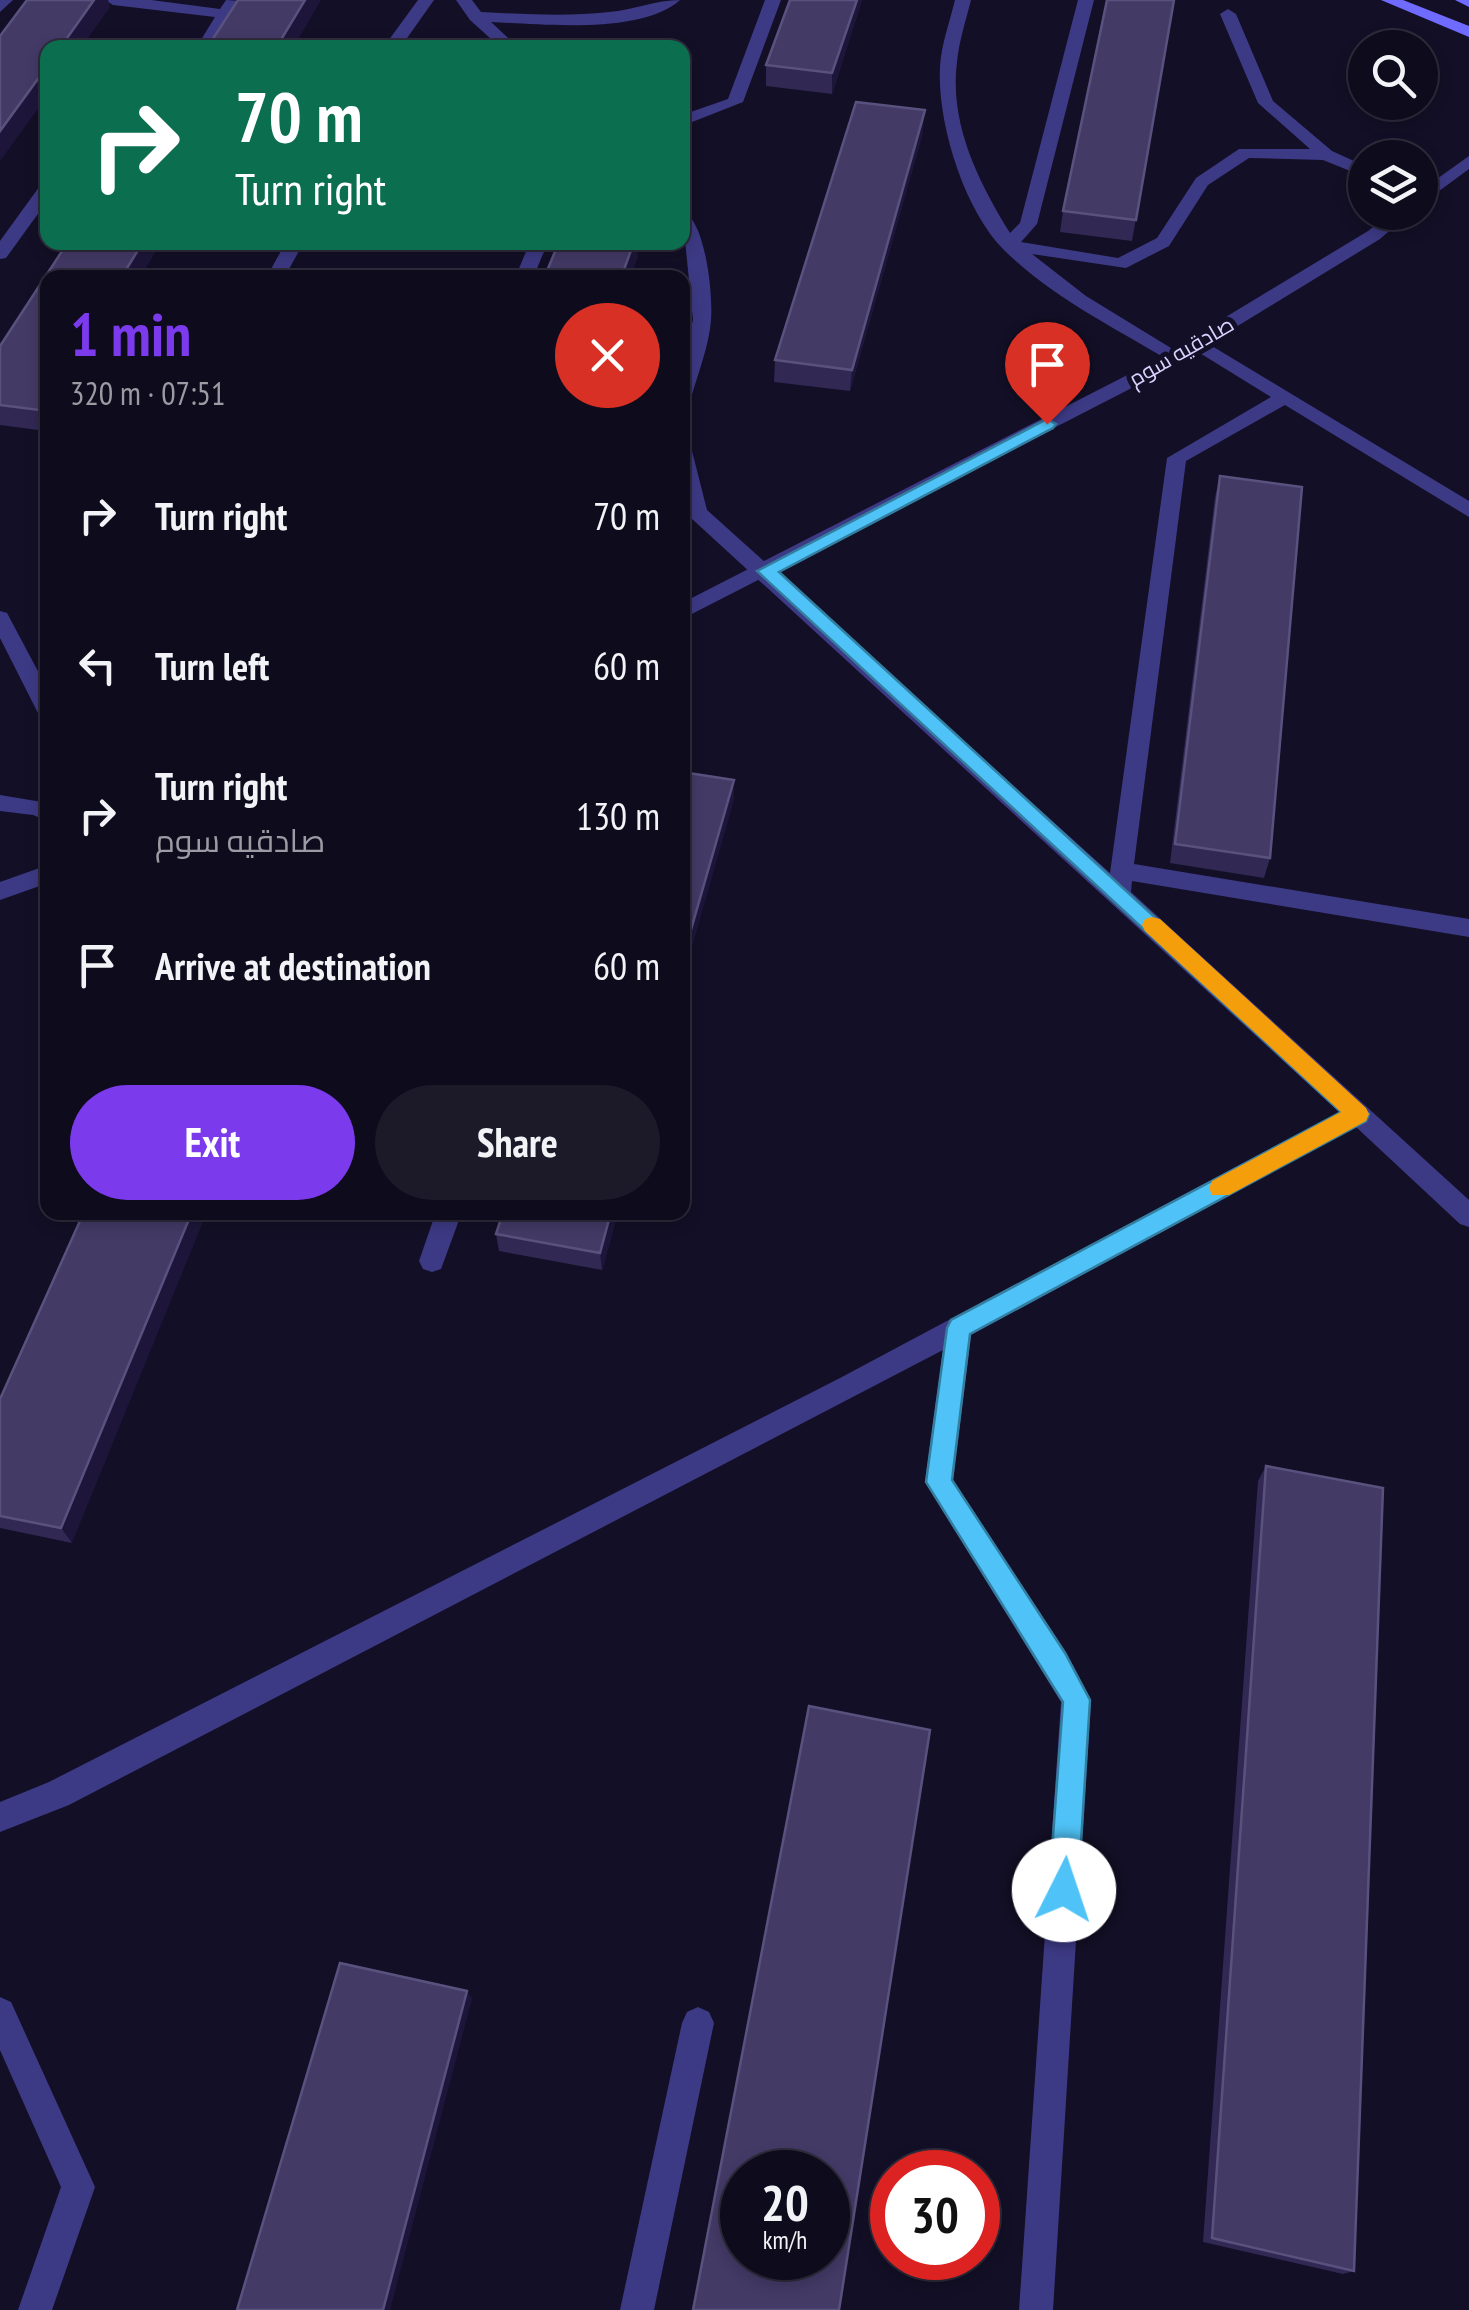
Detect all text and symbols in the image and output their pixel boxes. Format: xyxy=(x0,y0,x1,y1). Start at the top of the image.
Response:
map controls xyxy=(1348,30,1438,230)
button: search xyxy=(1348,30,1438,120)
text: 70 m xyxy=(235,71,363,161)
icon: right xyxy=(70,80,200,210)
button: layers xyxy=(1348,140,1438,230)
text: Turn right xyxy=(235,159,386,217)
text: 1 min xyxy=(70,295,191,373)
button: close xyxy=(555,303,660,408)
street label: صادقیه سوم xyxy=(1123,310,1240,394)
pin xyxy=(1005,322,1090,425)
icon: arrive xyxy=(1020,337,1075,392)
text: 320 m · 07:51 xyxy=(70,372,225,414)
icon: right xyxy=(70,488,125,543)
text: Turn right xyxy=(155,491,287,540)
text: 70 m xyxy=(593,491,660,540)
icon: left xyxy=(70,638,125,693)
text: Turn left xyxy=(155,641,269,690)
text: 60 m xyxy=(593,641,660,690)
text: Turn right xyxy=(155,761,287,810)
icon: right xyxy=(70,788,125,843)
text: 130 m xyxy=(576,791,660,840)
text: صادقیه سوم xyxy=(155,819,325,861)
icon: arrive xyxy=(70,938,125,993)
text: Arrive at destination xyxy=(155,941,431,990)
text: 60 m xyxy=(593,941,660,990)
button: Exit xyxy=(70,1085,355,1200)
button: Share xyxy=(375,1085,660,1200)
position arrow xyxy=(1012,1838,1116,1942)
speed limit sign: 30 xyxy=(870,2150,1000,2280)
text: 20 xyxy=(761,2170,809,2235)
text: km/h xyxy=(763,2224,807,2256)

